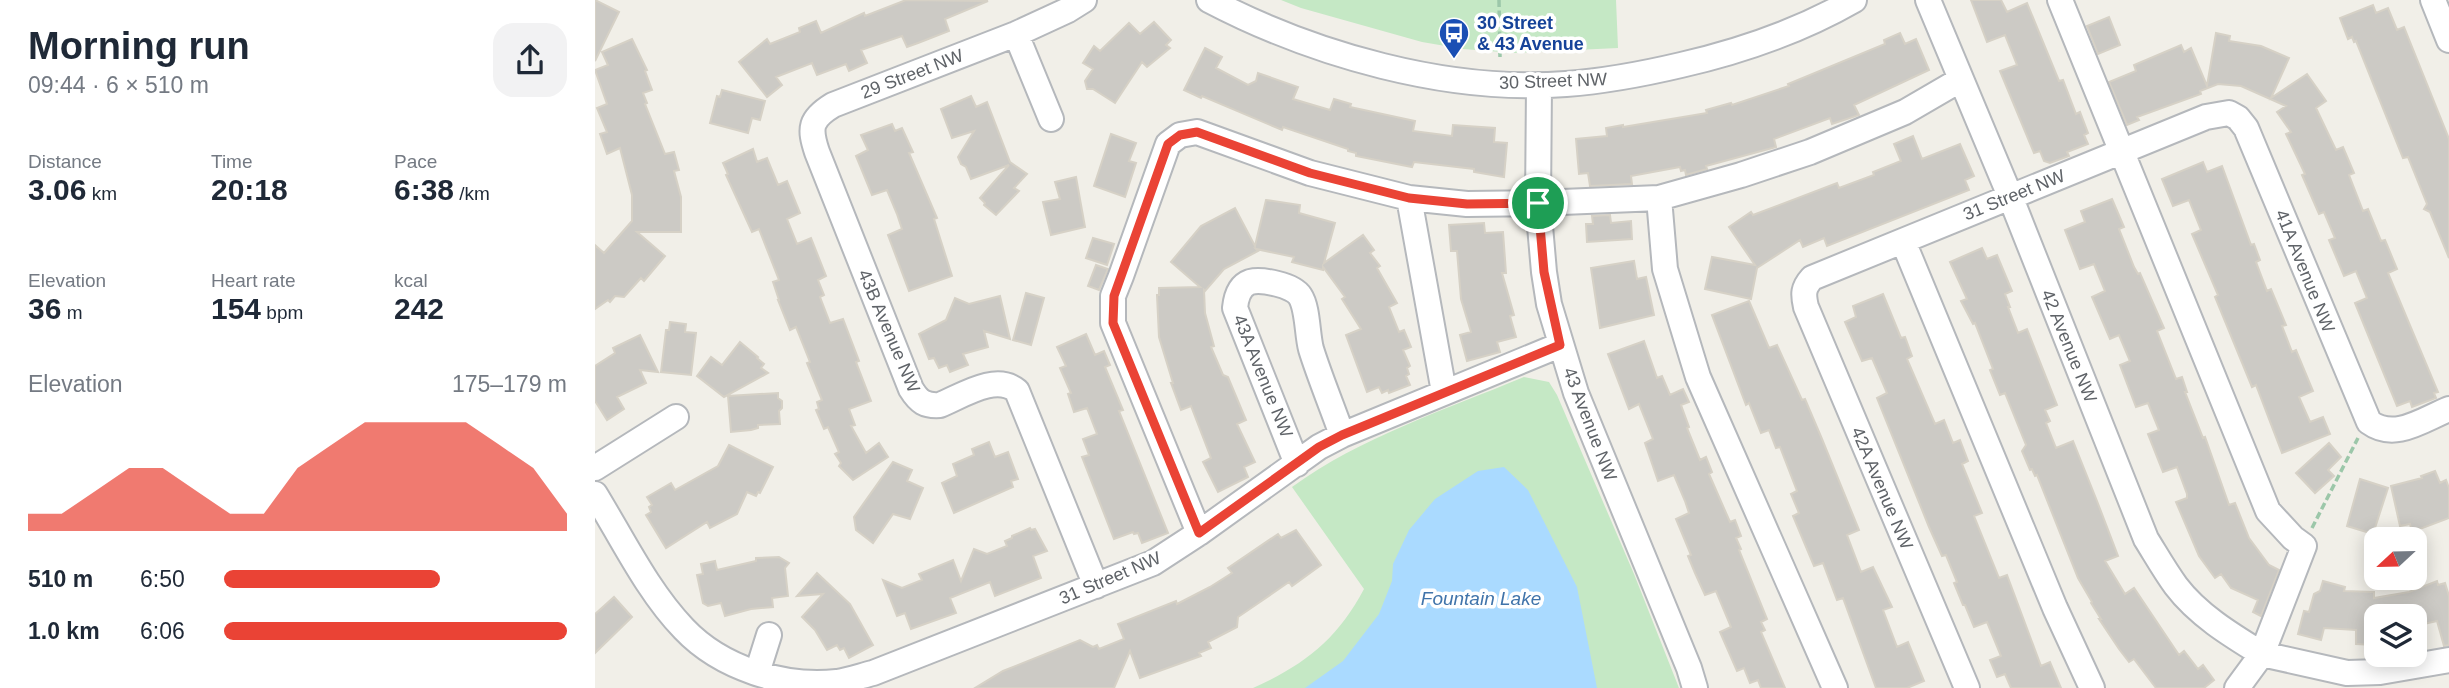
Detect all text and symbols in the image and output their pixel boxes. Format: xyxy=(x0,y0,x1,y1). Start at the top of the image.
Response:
place label: 30 Street & 43 Avenue xyxy=(1477,13,1584,54)
bus stop icon: 30 Street & 43 Avenue xyxy=(1437,16,1471,60)
button: share xyxy=(493,23,567,97)
text: Morning run xyxy=(28,25,250,67)
street label: 29 Street NW xyxy=(858,45,966,103)
street label: 30 Street NW xyxy=(1499,69,1607,93)
text: 09:44 · 6 × 510 m xyxy=(28,72,209,98)
text: Distance xyxy=(28,151,102,172)
text: Time xyxy=(211,151,253,172)
text: Pace xyxy=(394,151,437,172)
street label: 31 Street NW xyxy=(1960,165,2068,225)
text: 3.06 xyxy=(28,173,86,206)
text: 20:18 xyxy=(211,173,288,206)
text: 6:38 xyxy=(394,173,454,206)
pin xyxy=(1508,173,1568,233)
text: km xyxy=(86,183,117,204)
text: /km xyxy=(454,183,490,204)
icon: arrive xyxy=(1519,184,1557,222)
street label: 41A Avenue NW xyxy=(2271,207,2339,335)
street label: 43B Avenue NW xyxy=(854,266,924,396)
text: Elevation xyxy=(28,270,106,291)
text: Heart rate xyxy=(211,270,295,291)
text: kcal xyxy=(394,270,428,291)
street label: 42 Avenue NW xyxy=(2037,287,2101,405)
text: 36 xyxy=(28,292,61,325)
text: 154 xyxy=(211,292,261,325)
text: 242 xyxy=(394,292,444,325)
text: m xyxy=(61,302,82,323)
text: bpm xyxy=(261,302,303,323)
street label: 43A Avenue NW xyxy=(1229,312,1297,440)
street label: 43 Avenue NW xyxy=(1559,365,1621,483)
text: Elevation xyxy=(28,371,123,397)
text: 175–179 m xyxy=(452,371,567,397)
street label: 42A Avenue NW xyxy=(1847,424,1917,552)
north arrow xyxy=(2364,527,2427,590)
map controls xyxy=(2364,527,2427,667)
street label: 31 Street NW xyxy=(1056,548,1164,608)
text: 510 m xyxy=(28,566,93,592)
text: 6:50 xyxy=(140,566,185,592)
water label: Fountain Lake xyxy=(1421,588,1541,609)
button: layers xyxy=(2364,604,2427,667)
text: 1.0 km xyxy=(28,618,100,644)
text: 6:06 xyxy=(140,618,185,644)

